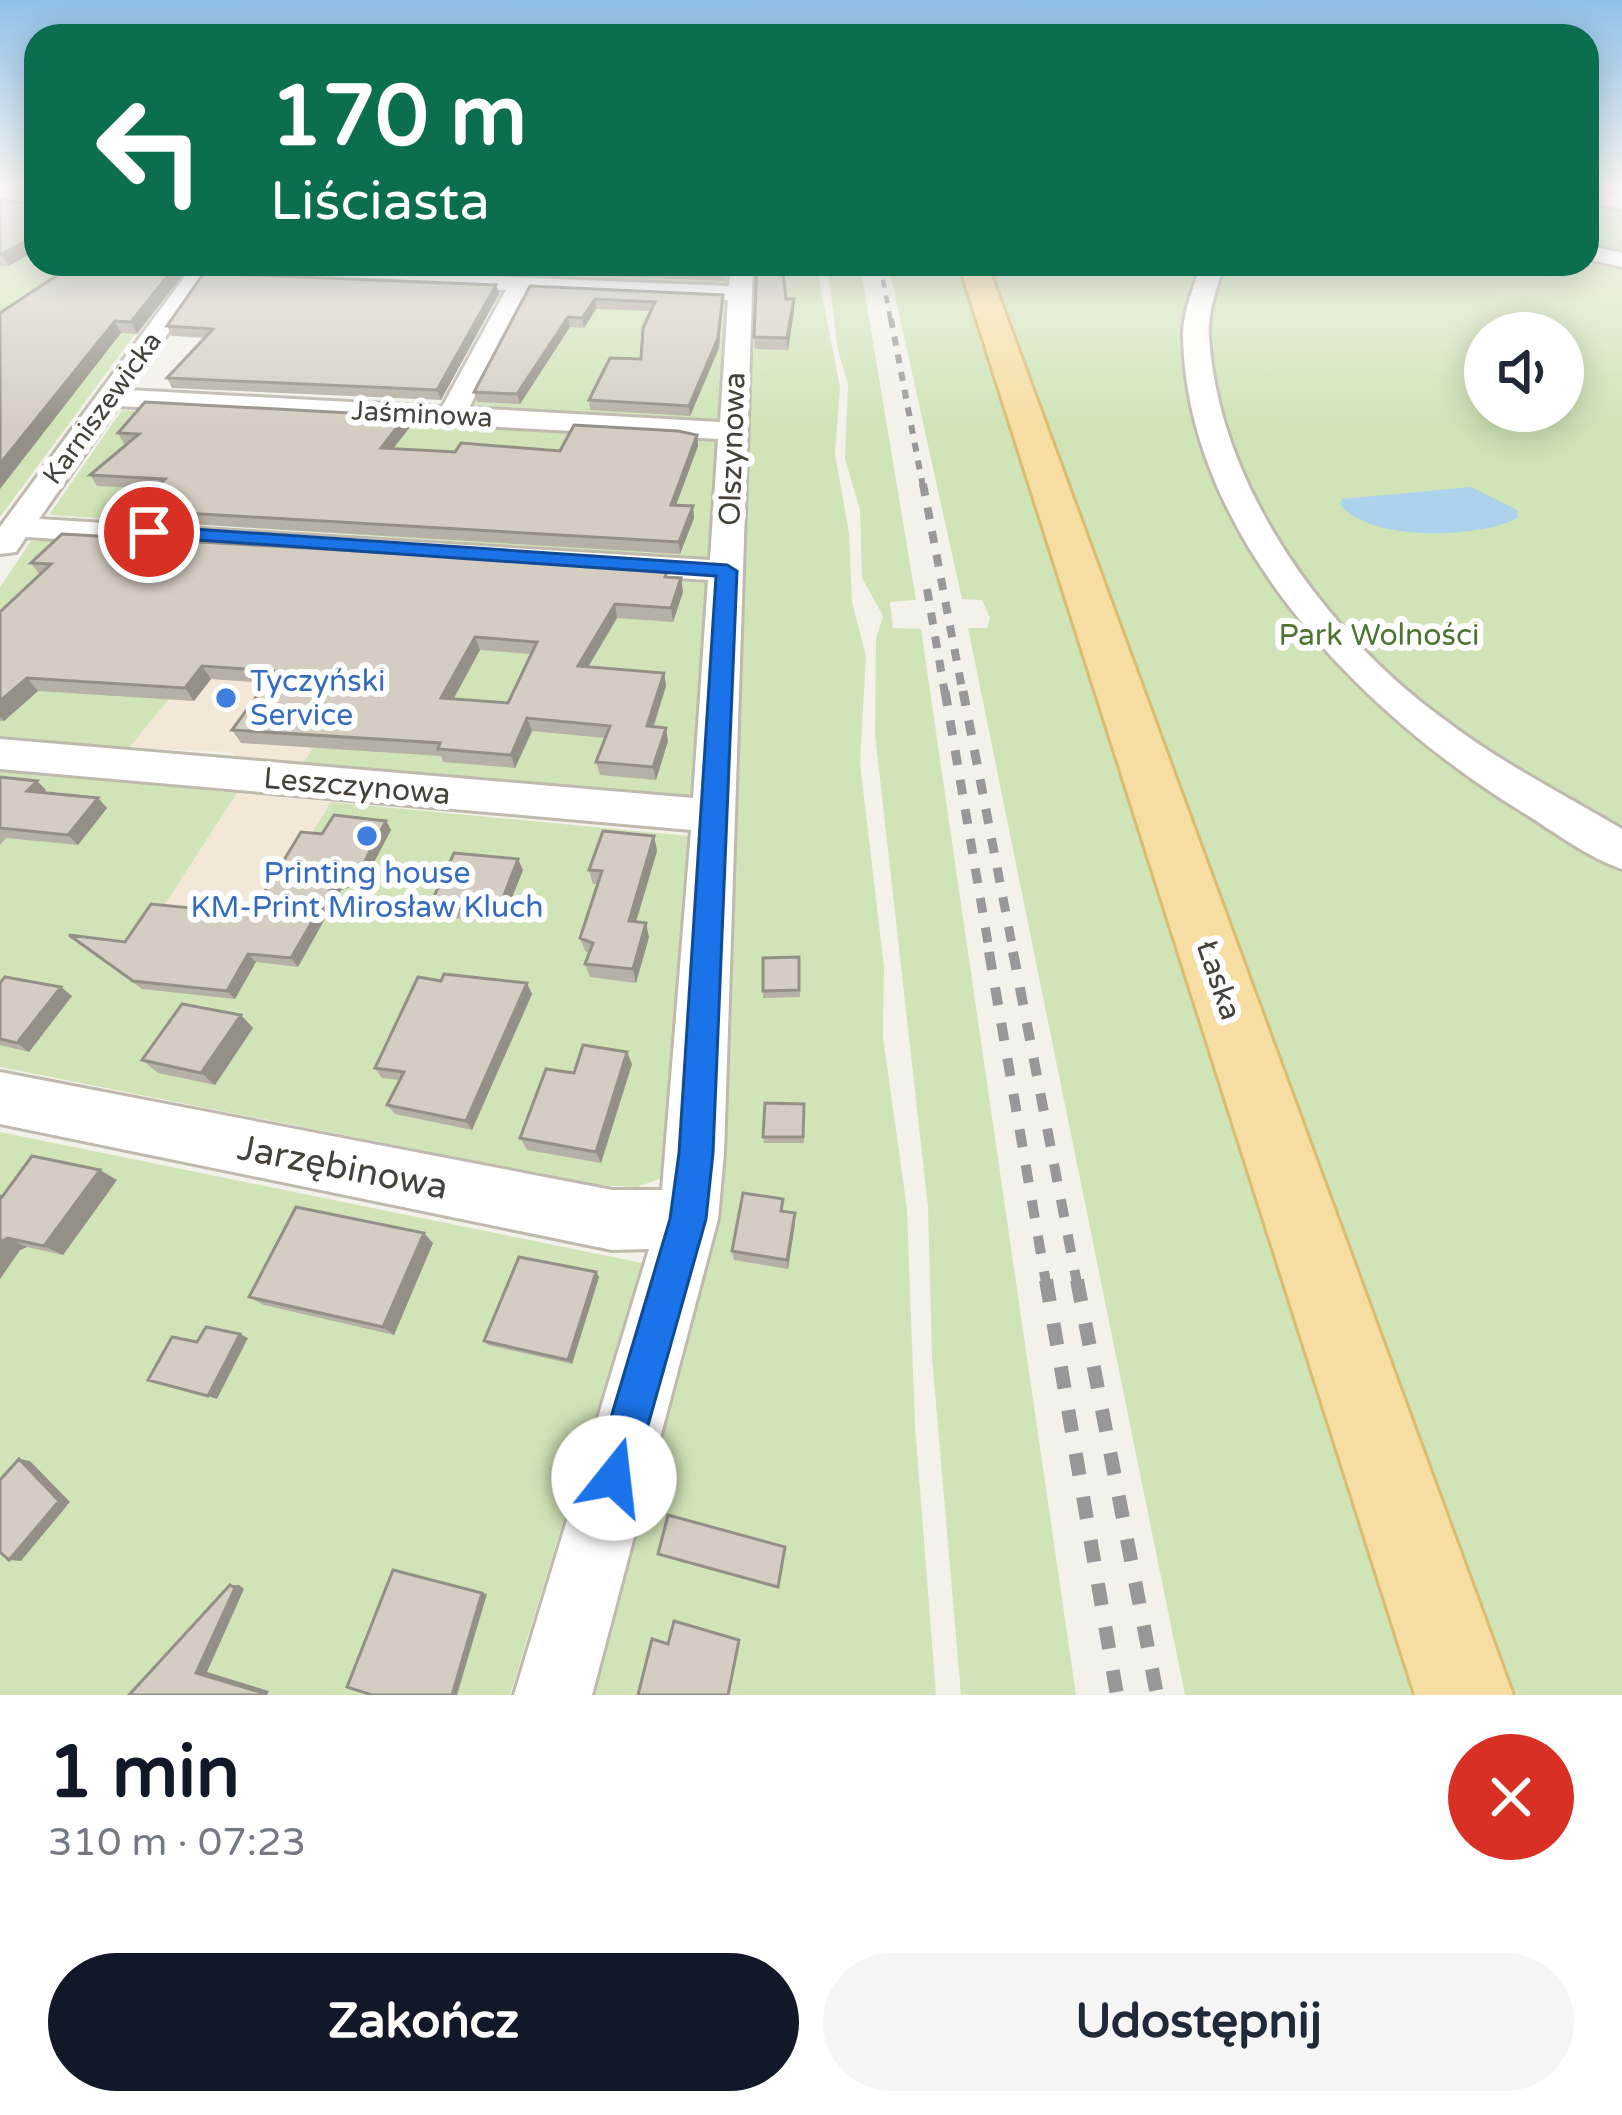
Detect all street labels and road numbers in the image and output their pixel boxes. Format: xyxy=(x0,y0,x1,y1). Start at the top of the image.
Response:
street label: Karniszewicka xyxy=(36,326,169,491)
street label: Olszynowa xyxy=(711,372,754,526)
street label: Jaśminowa xyxy=(351,394,493,435)
street label: Leszczynowa xyxy=(262,760,452,813)
street label: Łaska xyxy=(1188,936,1249,1025)
street label: Jarzębinowa xyxy=(234,1126,451,1209)

